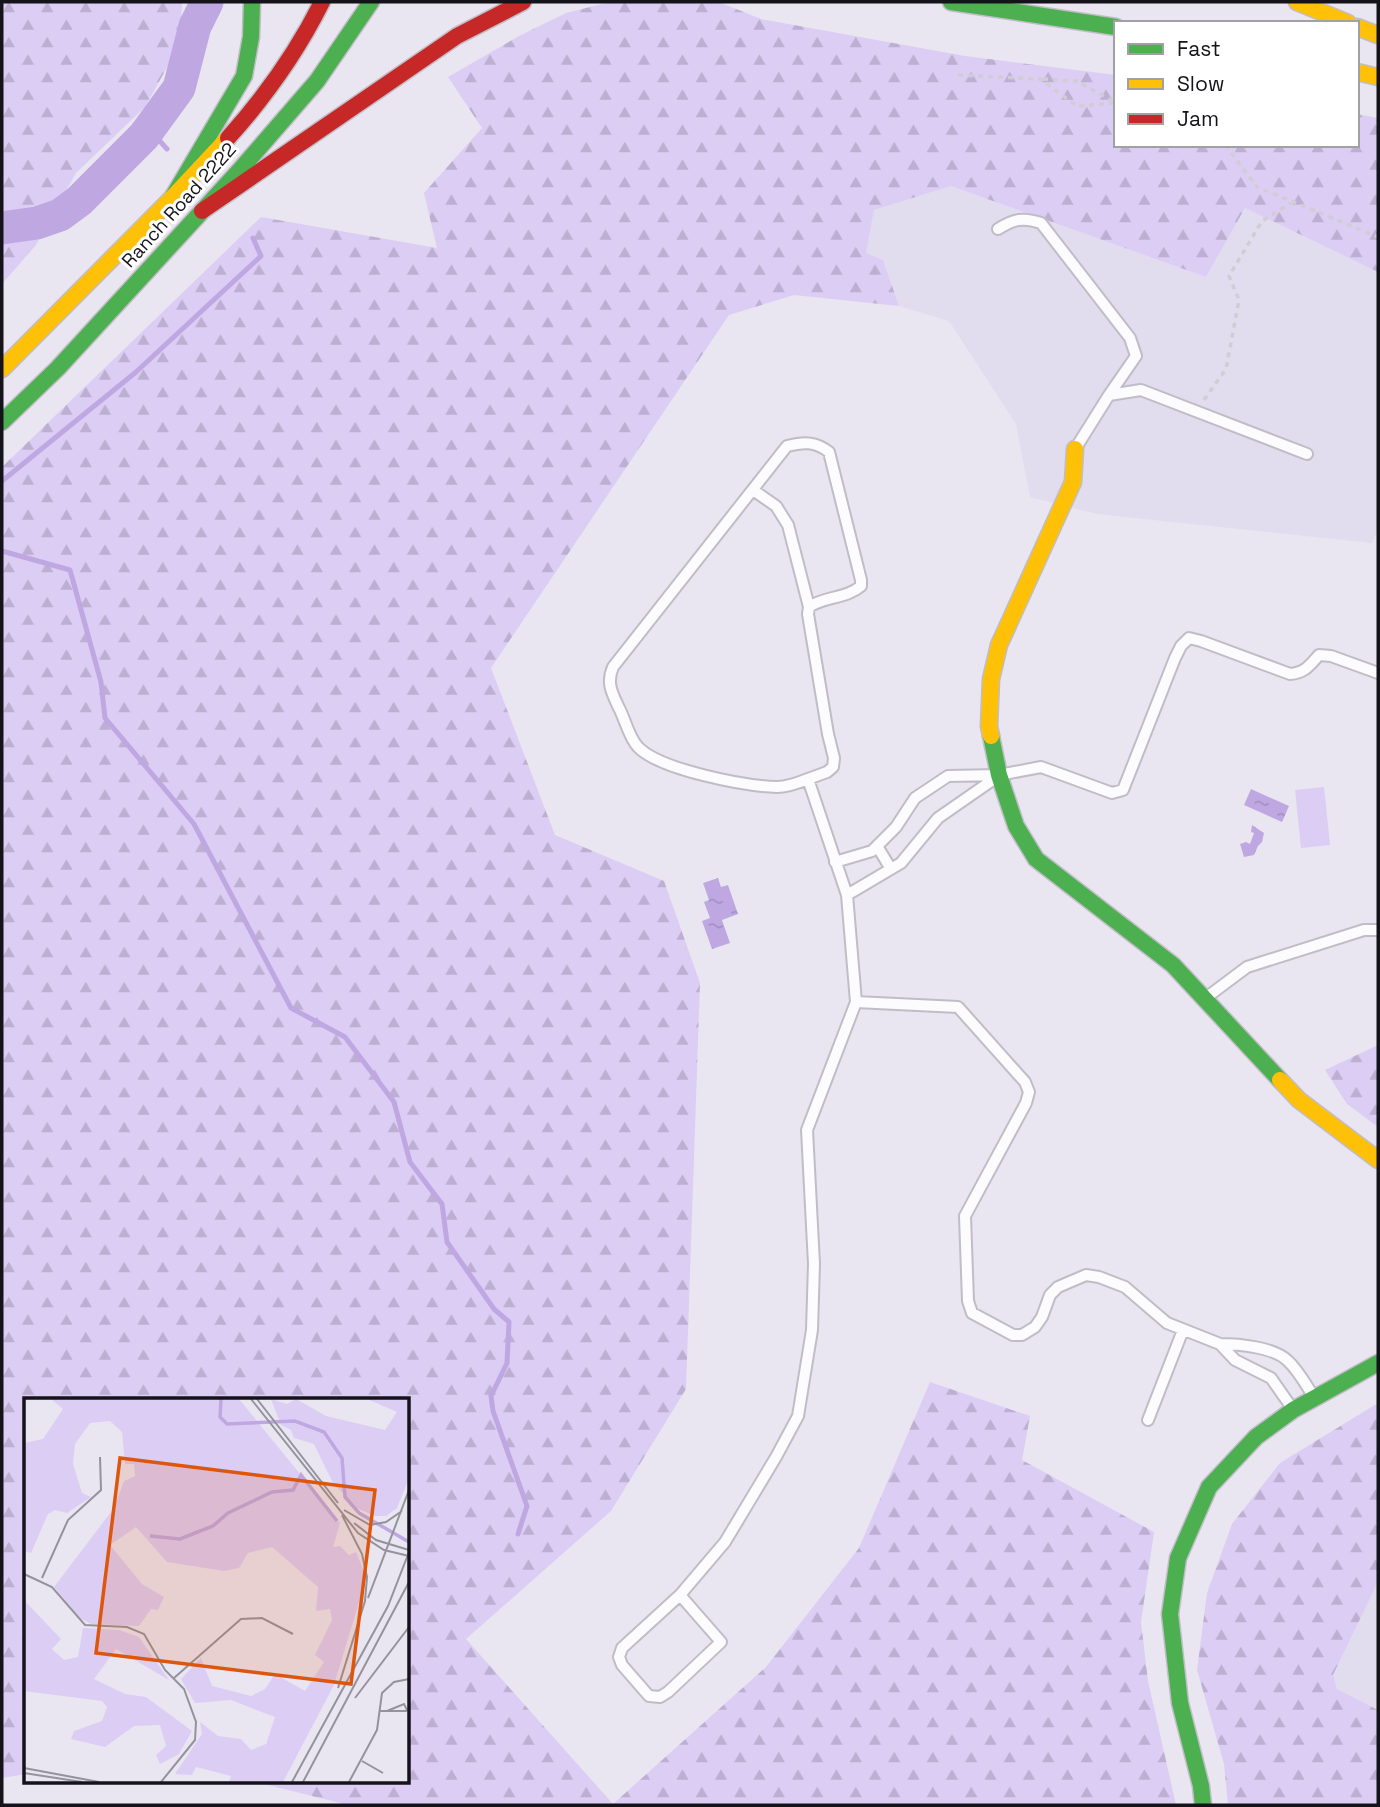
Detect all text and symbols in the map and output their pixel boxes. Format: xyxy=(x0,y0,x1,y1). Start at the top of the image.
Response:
legend xyxy=(1114,21,1359,147)
text: Fast xyxy=(1177,35,1221,62)
text: Slow xyxy=(1177,70,1225,97)
text: Jam xyxy=(1177,105,1219,132)
street label: Ranch Road 2222 xyxy=(116,137,242,273)
inset map xyxy=(24,1398,410,1783)

